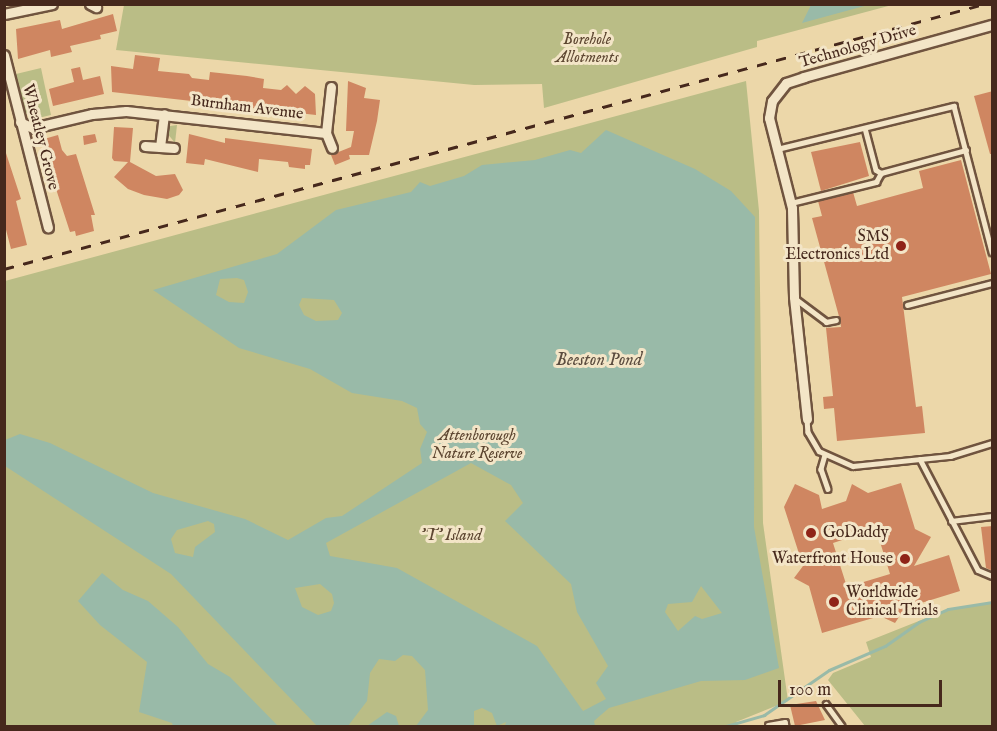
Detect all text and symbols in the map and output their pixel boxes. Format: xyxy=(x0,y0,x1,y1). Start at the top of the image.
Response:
street label: Technology Drive xyxy=(797,21,919,73)
park label: Borehole Allotments xyxy=(555,30,619,68)
street label: Wheatley Grove xyxy=(18,82,62,192)
street label: Burnham Avenue xyxy=(190,92,304,124)
place label: SMS Electronics Ltd xyxy=(785,227,889,265)
marker: SMS Electronics Ltd xyxy=(894,239,908,253)
water label: Beeston Pond xyxy=(556,350,642,372)
park label: Attenborough Nature Reserve xyxy=(432,426,522,464)
place label: GoDaddy xyxy=(823,523,889,543)
park label: 'T' Island xyxy=(420,526,482,546)
marker: GoDaddy xyxy=(804,526,818,540)
place label: Waterfront House xyxy=(772,549,893,569)
marker: Waterfront House xyxy=(898,552,912,566)
place label: Worldwide Clinical Trials xyxy=(846,583,938,621)
marker: Worldwide Clinical Trials xyxy=(827,595,841,609)
scale bar xyxy=(781,668,944,706)
text: 100 m xyxy=(789,679,831,702)

